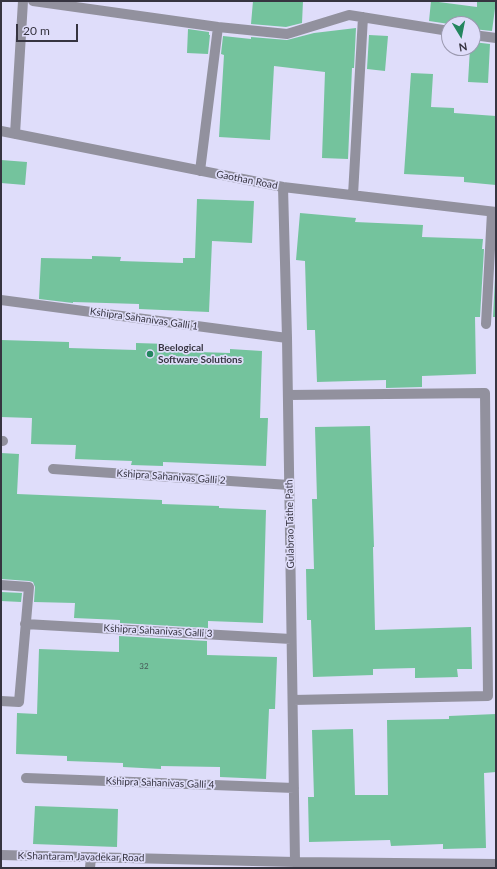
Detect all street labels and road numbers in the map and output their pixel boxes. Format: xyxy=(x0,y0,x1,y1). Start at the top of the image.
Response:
street label: Gaothan Road xyxy=(215,168,279,192)
street label: Kshipra Sahanivas Galli 1 xyxy=(89,305,199,333)
street label: Kshipra Sahanivas Galli 2 xyxy=(116,467,226,487)
street label: Gulabrao Tathe Path xyxy=(283,479,297,569)
street label: Kshipra Sahanivas Galli 3 xyxy=(103,622,213,640)
street label: Kshipra Sahanivas Galli 4 xyxy=(105,775,215,791)
street label: K Shantaram Javadekar Road xyxy=(18,850,144,864)

